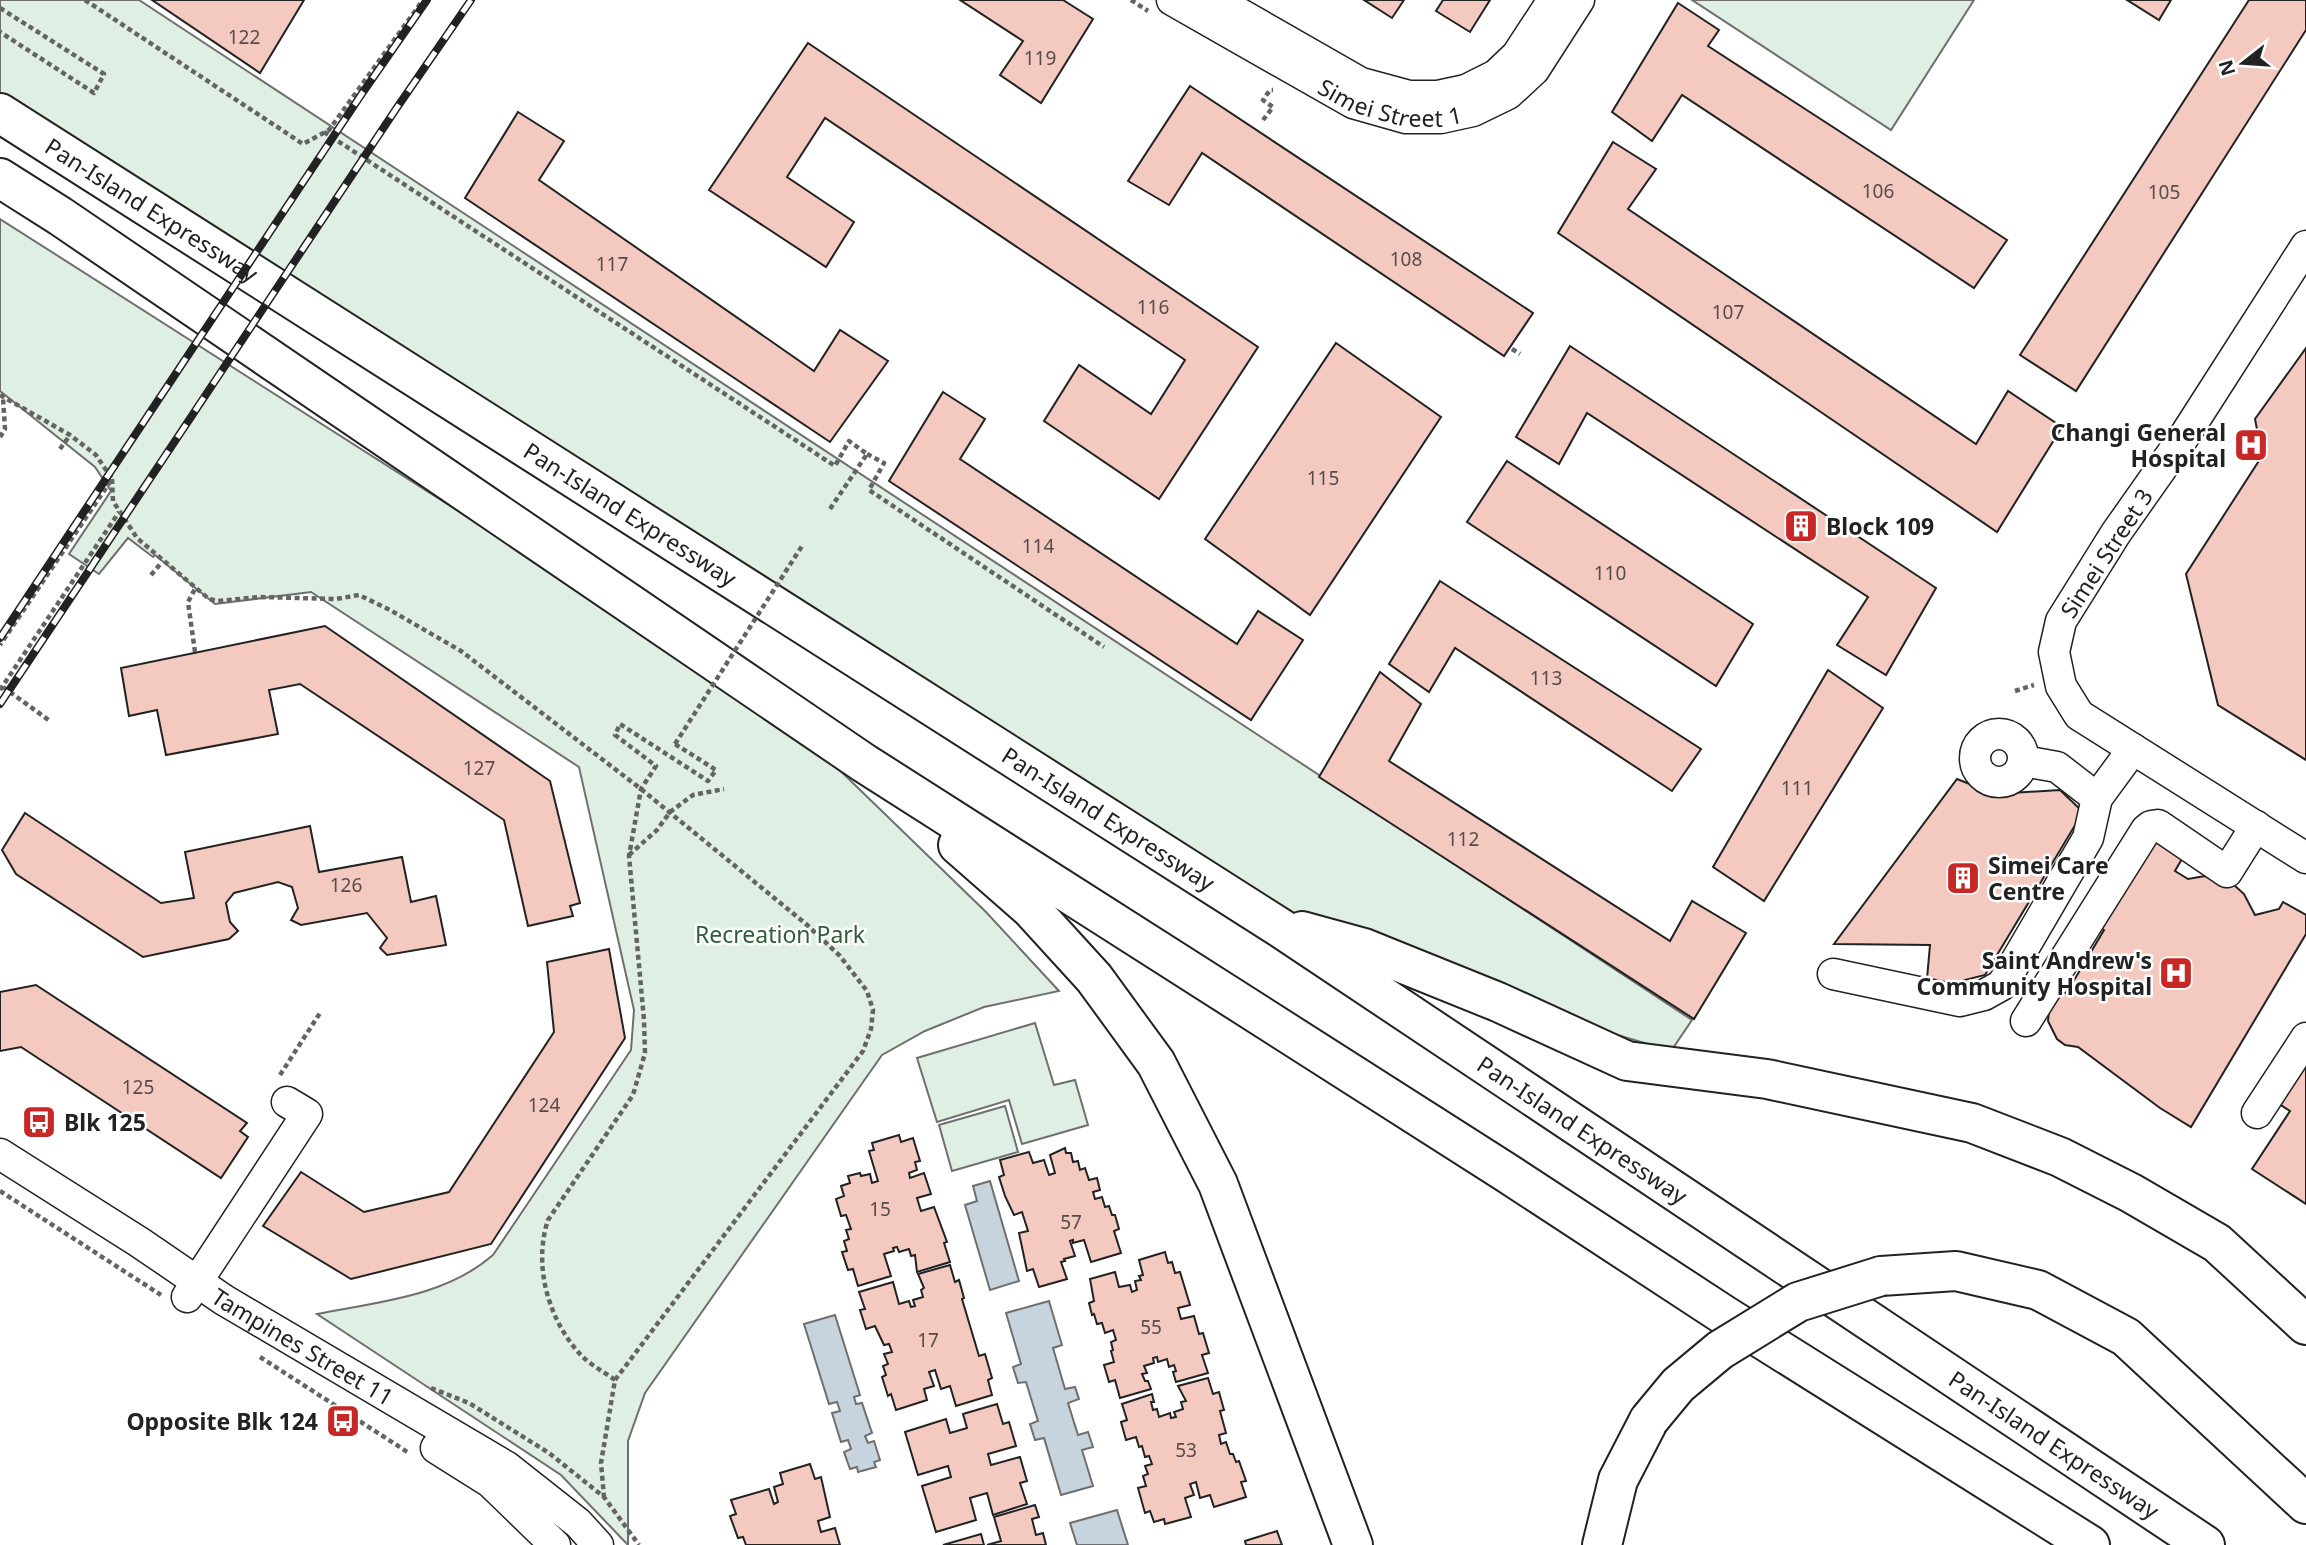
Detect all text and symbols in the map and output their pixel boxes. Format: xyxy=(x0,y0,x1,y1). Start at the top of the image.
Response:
house number: 122 xyxy=(228,24,260,50)
north arrow xyxy=(2208,28,2278,98)
house number: 119 xyxy=(1024,45,1056,71)
text: N xyxy=(2212,57,2241,79)
street label: Simei Street 1 xyxy=(1313,71,1465,134)
street label: Pan-Island Expressway xyxy=(39,130,265,289)
house number: 106 xyxy=(1862,178,1894,204)
house number: 105 xyxy=(2148,179,2180,205)
house number: 108 xyxy=(1390,246,1422,272)
house number: 117 xyxy=(596,251,628,277)
house number: 116 xyxy=(1137,294,1169,320)
house number: 107 xyxy=(1712,299,1744,325)
place label: Changi General Hospital xyxy=(2051,416,2226,474)
hospital icon: Changi General Hospital xyxy=(2232,426,2270,464)
street label: Pan-Island Expressway xyxy=(518,434,743,594)
house number: 115 xyxy=(1307,465,1339,491)
street label: Simei Street 3 xyxy=(2052,482,2160,624)
building icon: Block 109 xyxy=(1782,507,1820,545)
place label: Block 109 xyxy=(1826,510,1934,542)
house number: 114 xyxy=(1022,533,1054,559)
house number: 110 xyxy=(1594,560,1626,586)
house number: 113 xyxy=(1530,665,1562,691)
street label: Pan-Island Expressway xyxy=(996,739,1221,898)
house number: 127 xyxy=(463,755,495,781)
house number: 111 xyxy=(1781,775,1813,801)
house number: 112 xyxy=(1447,826,1479,852)
place label: Simei Care Centre xyxy=(1988,849,2109,907)
building icon: Simei Care Centre xyxy=(1944,859,1982,897)
house number: 126 xyxy=(330,872,362,898)
park label: Recreation Park xyxy=(695,918,866,950)
place label: Saint Andrew's Community Hospital xyxy=(1917,944,2152,1002)
hospital icon: Saint Andrew's Community Hospital xyxy=(2157,954,2195,992)
street label: Pan-Island Expressway xyxy=(1471,1048,1694,1211)
house number: 125 xyxy=(122,1074,154,1100)
house number: 124 xyxy=(528,1092,560,1118)
bus stop icon: Blk 125 xyxy=(20,1103,58,1141)
place label: Blk 125 xyxy=(64,1106,146,1138)
house number: 15 xyxy=(869,1196,891,1222)
house number: 57 xyxy=(1060,1209,1082,1235)
street label: Tampines Street 11 xyxy=(205,1280,400,1413)
house number: 55 xyxy=(1140,1314,1162,1340)
house number: 17 xyxy=(917,1327,939,1353)
street label: Pan-Island Expressway xyxy=(1943,1363,2166,1526)
bus stop icon: Opposite Blk 124 xyxy=(324,1402,362,1440)
place label: Opposite Blk 124 xyxy=(126,1405,318,1437)
house number: 53 xyxy=(1175,1437,1197,1463)

